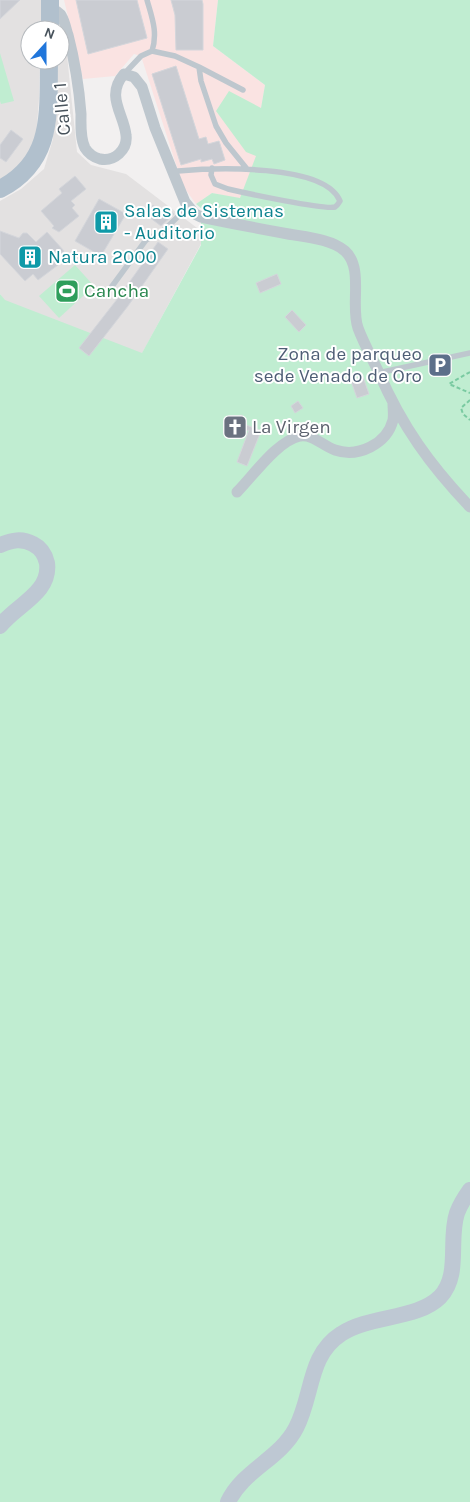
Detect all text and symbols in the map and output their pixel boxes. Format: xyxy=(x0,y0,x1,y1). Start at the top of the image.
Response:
north arrow xyxy=(20,20,70,70)
text: N xyxy=(42,24,57,43)
street label: Calle 1 xyxy=(49,81,75,137)
place label: Salas de Sistemas - Auditorio xyxy=(124,200,284,244)
building icon: Salas de Sistemas - Auditorio xyxy=(93,209,119,235)
building icon: Natura 2000 xyxy=(17,244,43,270)
place label: Natura 2000 xyxy=(48,246,157,268)
sports icon: Cancha xyxy=(54,278,80,304)
place label: Cancha xyxy=(84,280,149,302)
place label: Zona de parqueo sede Venado de Oro xyxy=(254,343,422,387)
parking icon: Zona de parqueo sede Venado de Oro xyxy=(427,352,453,378)
church icon: La Virgen xyxy=(222,414,248,440)
place label: La Virgen xyxy=(252,416,331,438)

